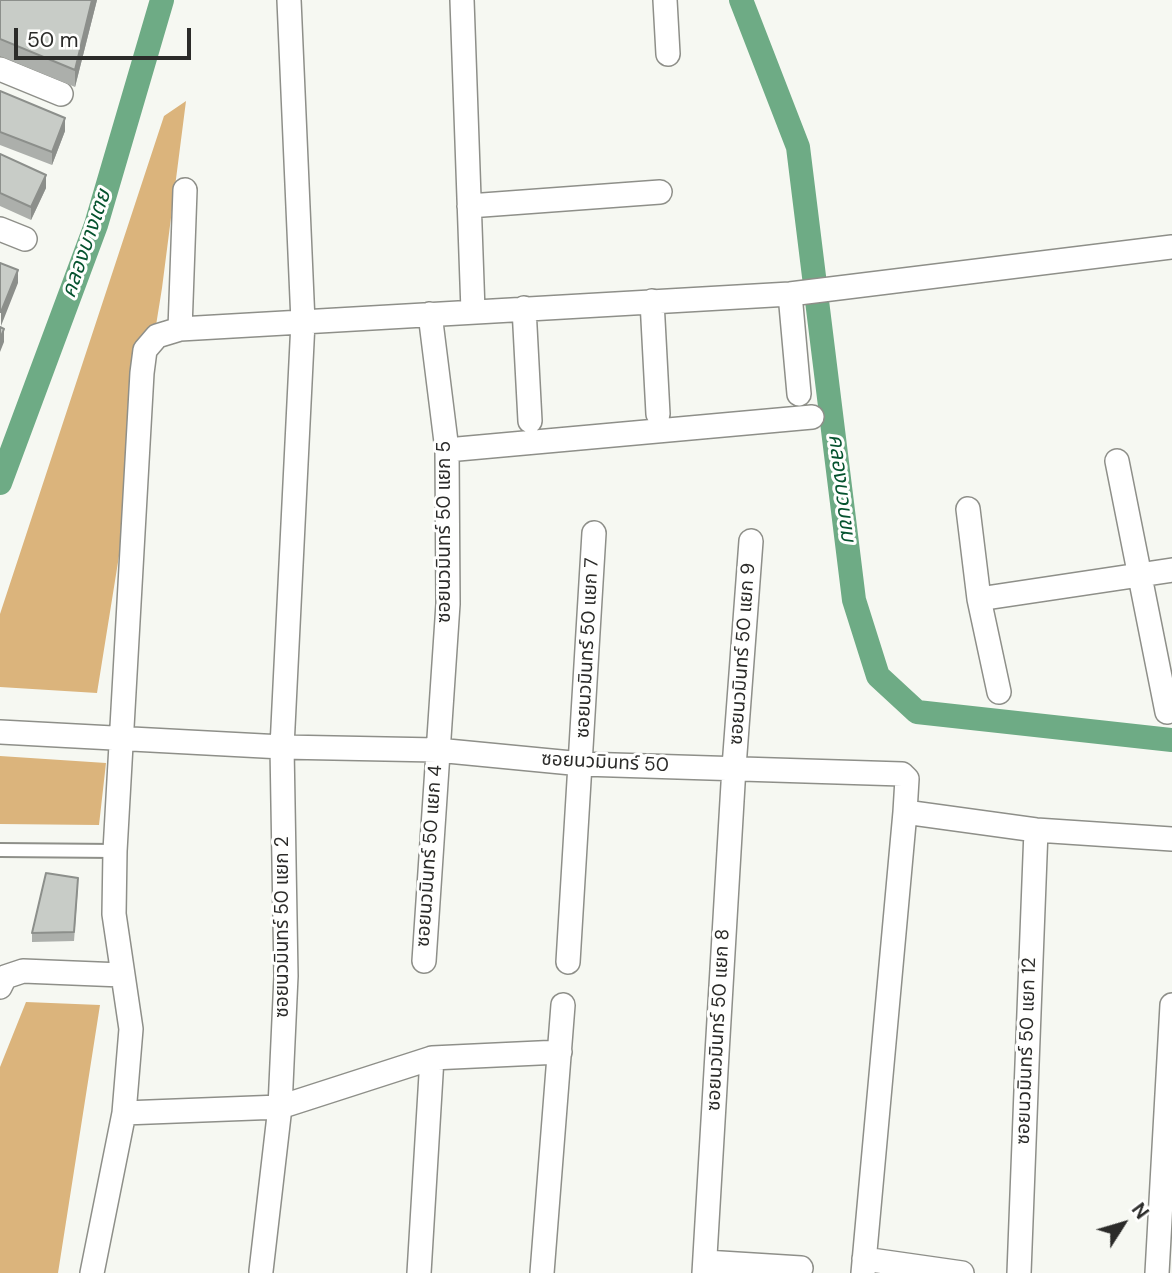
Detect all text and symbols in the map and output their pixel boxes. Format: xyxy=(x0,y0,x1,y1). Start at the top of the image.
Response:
scale bar xyxy=(18,14,194,58)
text: 50 m xyxy=(27,26,78,54)
water label: คลองบางเตย xyxy=(57,187,117,301)
water label: คลองบวบขม xyxy=(822,433,860,543)
street label: ซอยนวมินทร์ 50 แยก 5 xyxy=(434,441,456,623)
street label: ซอยนวมินทร์ 50 แยก 7 xyxy=(572,557,604,739)
street label: ซอยนวมินทร์ 50 แยก 9 xyxy=(725,562,761,746)
street label: ซอยนวมินทร์ 50 xyxy=(541,748,669,778)
street label: ซอยนวมินทร์ 50 แยก 4 xyxy=(412,764,448,948)
street label: ซอยนวมินทร์ 50 แยก 2 xyxy=(272,836,294,1018)
street label: ซอยนวมินทร์ 50 แยก 8 xyxy=(703,928,735,1112)
street label: ซอยนวมินทร์ 50 แยก 12 xyxy=(1012,957,1042,1145)
north arrow xyxy=(1088,1189,1158,1259)
text: N xyxy=(1126,1198,1154,1224)

